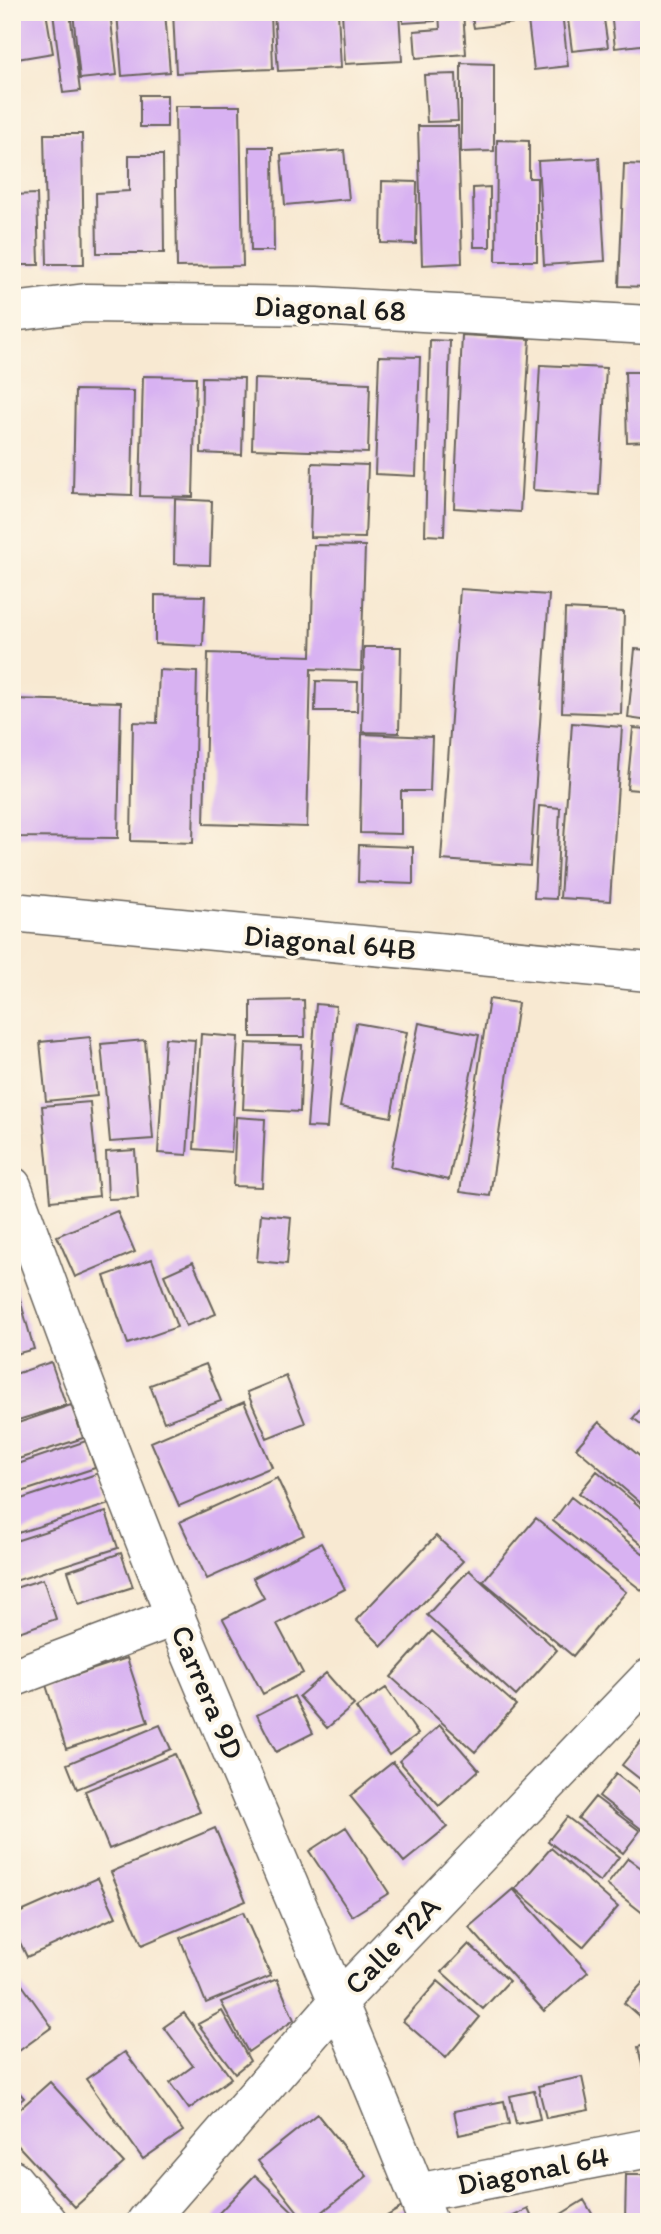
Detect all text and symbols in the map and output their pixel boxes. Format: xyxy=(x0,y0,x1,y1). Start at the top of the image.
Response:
street label: Diagonal 68 xyxy=(253,287,407,329)
street label: Diagonal 64B xyxy=(242,916,418,968)
street label: Carrera 9D xyxy=(163,1619,253,1765)
street label: Calle 72A xyxy=(336,1888,448,2002)
street label: Diagonal 64 xyxy=(454,2137,612,2203)

